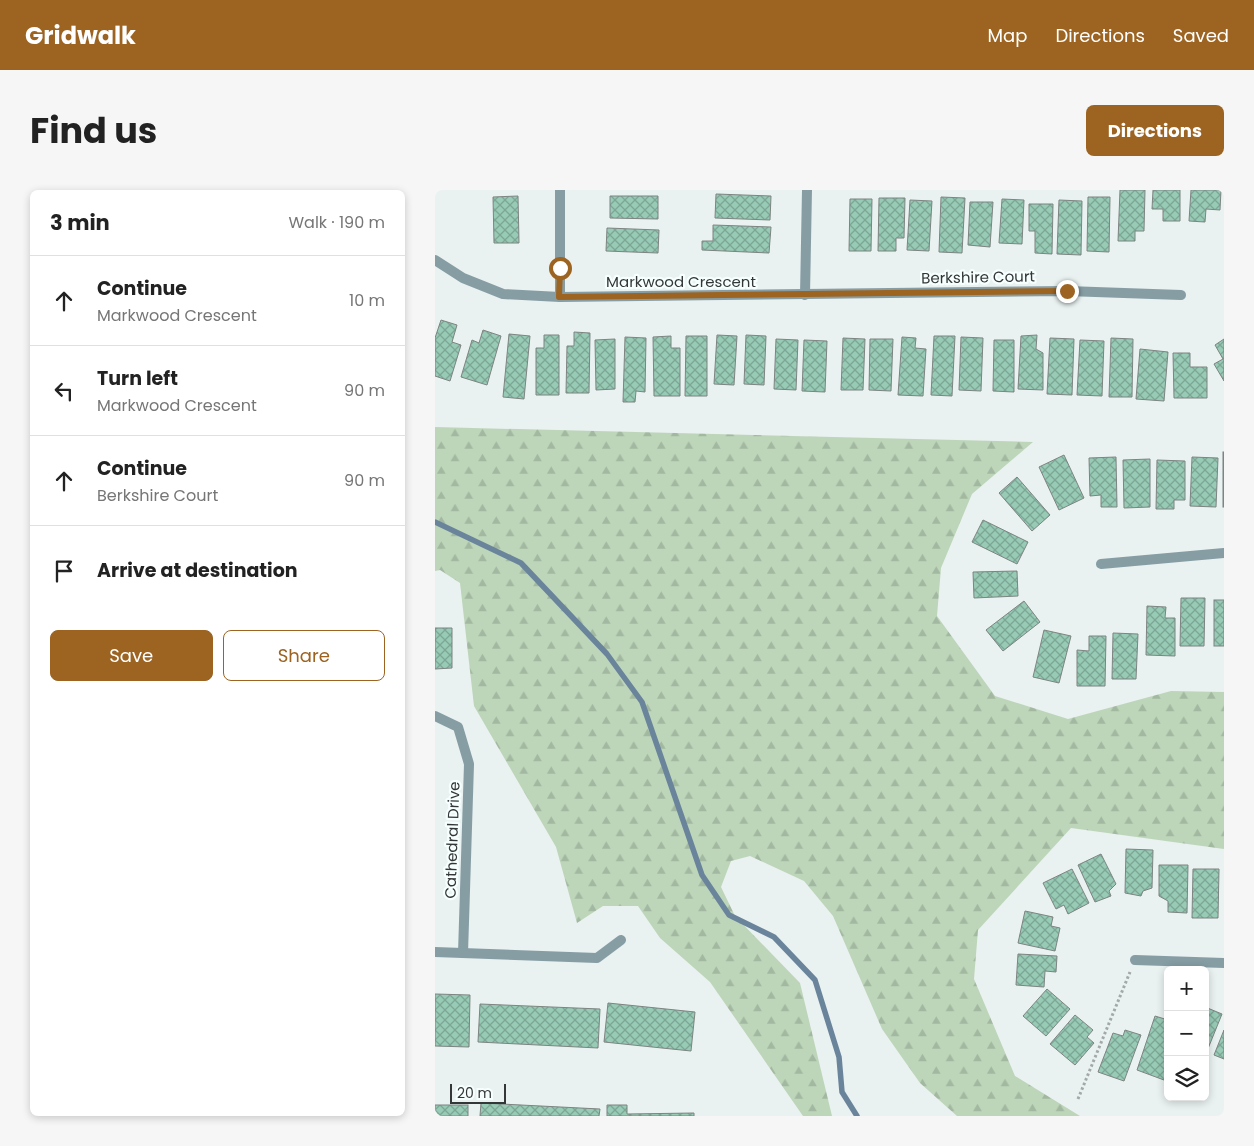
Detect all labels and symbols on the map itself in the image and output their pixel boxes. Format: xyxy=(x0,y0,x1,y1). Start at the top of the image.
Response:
route start xyxy=(549,257,572,280)
street label: Berkshire Court xyxy=(921,266,1035,288)
street label: Markwood Crescent xyxy=(606,271,756,292)
route end xyxy=(1056,280,1079,303)
street label: Cathedral Drive xyxy=(439,781,465,899)
scale bar xyxy=(450,1081,506,1104)

